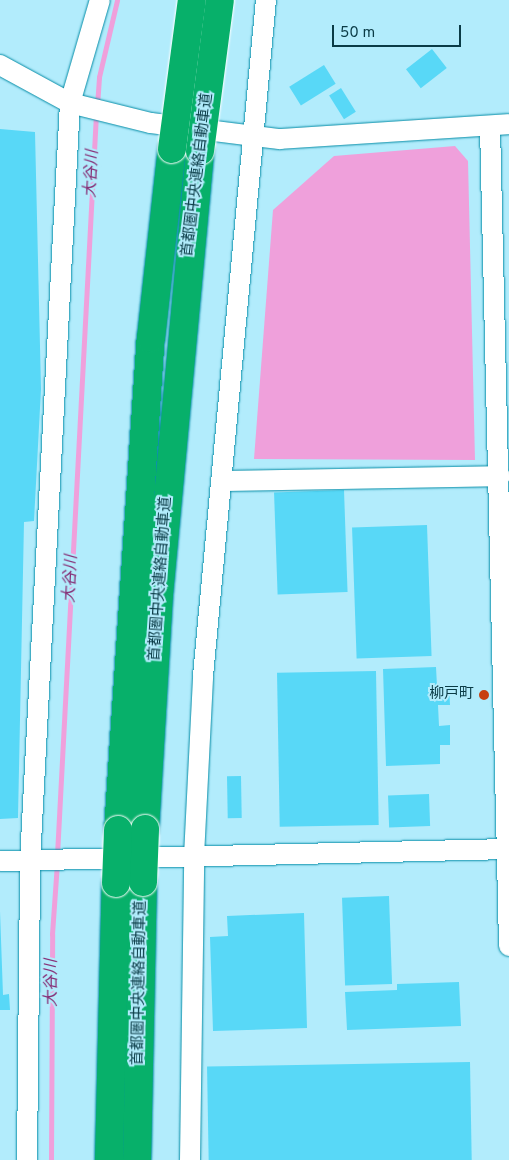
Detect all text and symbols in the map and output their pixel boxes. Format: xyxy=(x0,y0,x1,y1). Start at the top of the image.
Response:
scale bar xyxy=(334,15,463,47)
text: 50 m xyxy=(340,24,375,43)
street label: 首都圏中央連絡自動車道 xyxy=(179,92,217,258)
water label: 大谷川 xyxy=(81,150,103,198)
street label: 首都圏中央連絡自動車道 xyxy=(146,496,176,662)
water label: 大谷川 xyxy=(60,555,82,603)
place label: 柳戸町 xyxy=(429,686,474,704)
marker: 柳戸町 xyxy=(478,689,490,701)
street label: 首都圏中央連絡自動車道 xyxy=(130,900,150,1066)
water label: 大谷川 xyxy=(42,959,62,1007)

